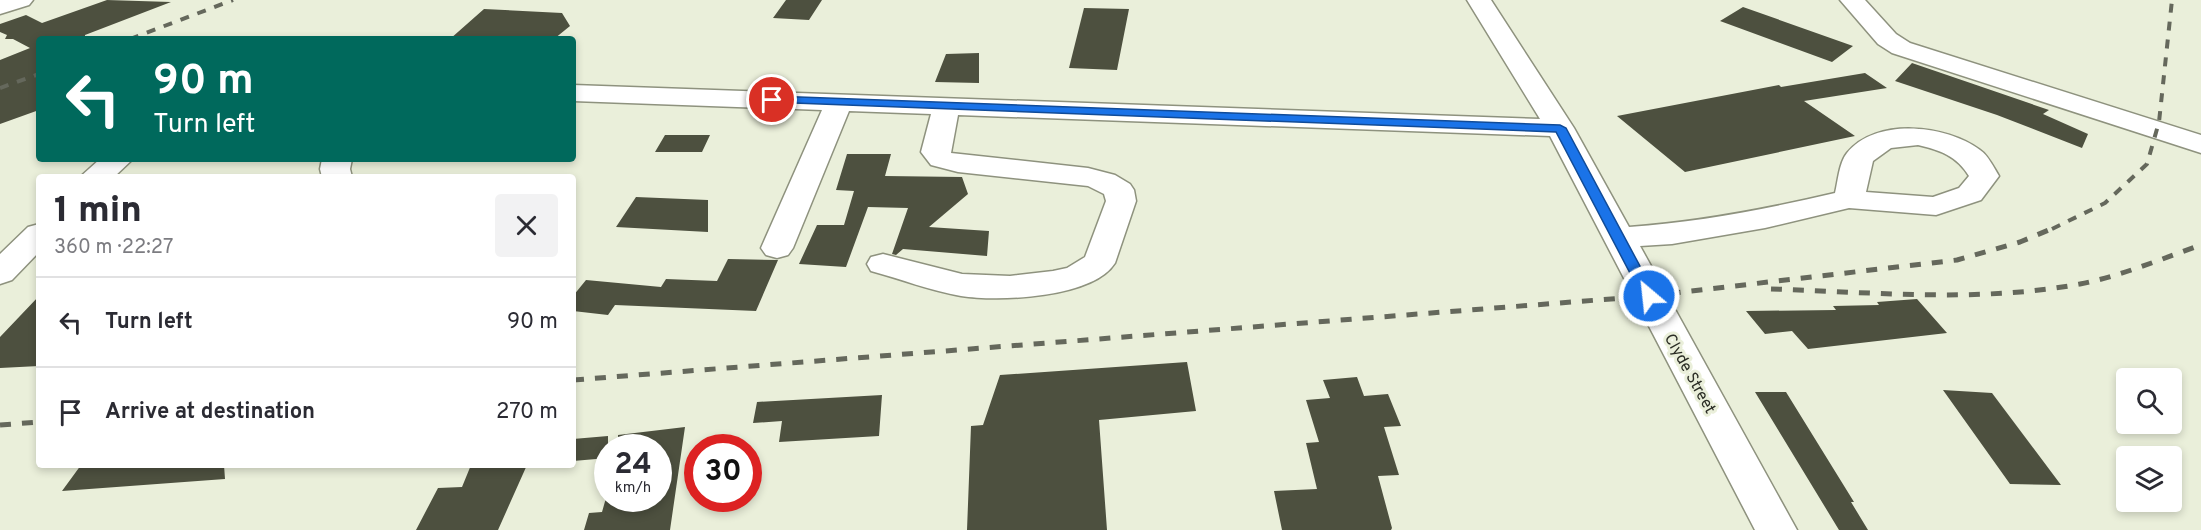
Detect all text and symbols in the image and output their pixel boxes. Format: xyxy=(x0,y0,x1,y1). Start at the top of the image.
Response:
text: 90 m xyxy=(153,56,254,109)
icon: left xyxy=(54,60,132,138)
pin xyxy=(746,74,797,125)
icon: arrive xyxy=(755,83,788,116)
text: Turn left xyxy=(153,108,255,142)
text: 1 min xyxy=(54,189,142,235)
button: close xyxy=(495,194,558,257)
text: 360 m · 22:27 xyxy=(54,235,173,261)
position arrow xyxy=(1617,264,1681,328)
icon: left xyxy=(54,306,87,339)
text: Turn left xyxy=(105,309,193,336)
text: 90 m xyxy=(507,309,558,336)
street label: Clyde Street xyxy=(1659,330,1719,417)
map controls xyxy=(2116,368,2182,512)
button: search xyxy=(2116,368,2182,434)
icon: arrive xyxy=(54,396,87,429)
text: Arrive at destination xyxy=(105,399,315,426)
text: 270 m xyxy=(496,399,558,426)
speed limit sign: 30 xyxy=(684,434,762,512)
button: layers xyxy=(2116,446,2182,512)
text: 24 xyxy=(614,447,652,484)
text: km/h xyxy=(615,479,651,498)

